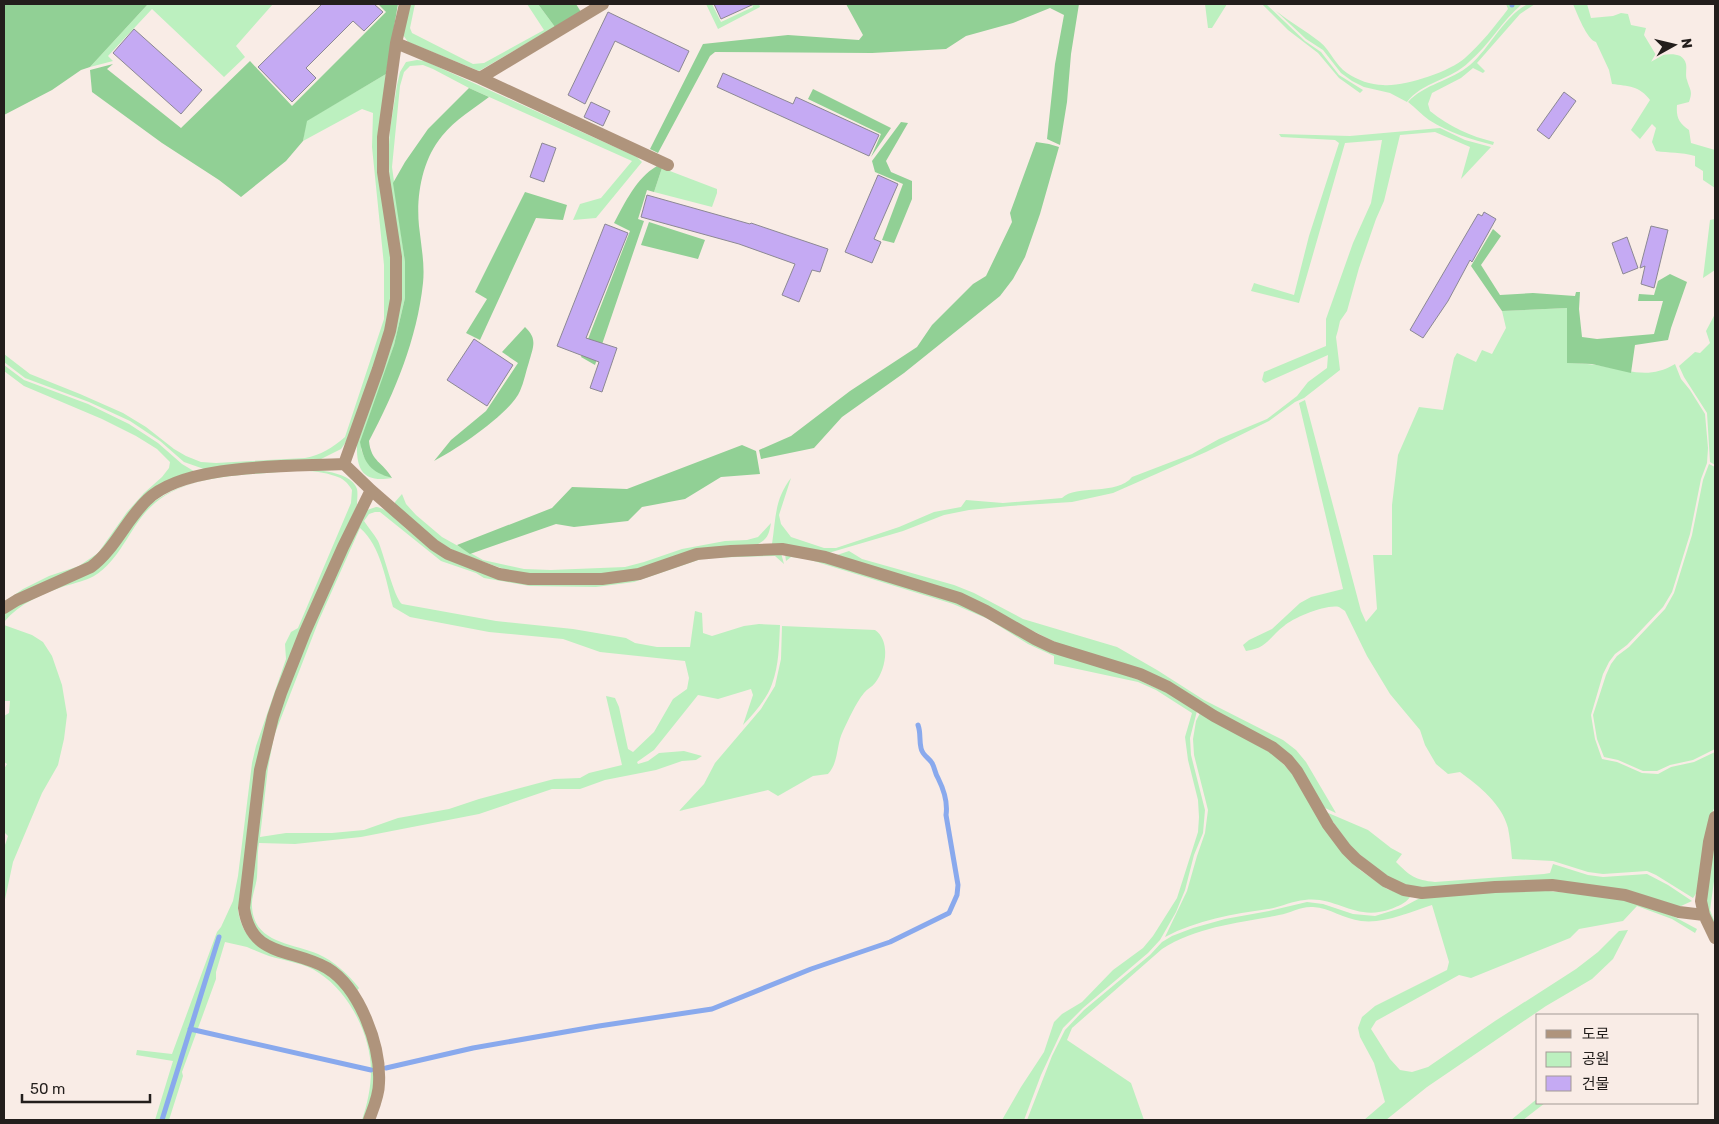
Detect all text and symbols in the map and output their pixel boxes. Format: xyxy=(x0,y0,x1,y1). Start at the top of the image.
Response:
north arrow xyxy=(1649,20,1699,70)
text: N xyxy=(1677,37,1695,49)
legend xyxy=(1536,1014,1699,1104)
text: 도로 xyxy=(1582,1025,1610,1043)
text: 공원 xyxy=(1582,1050,1610,1068)
scale bar xyxy=(22,1072,150,1104)
text: 건물 xyxy=(1582,1075,1610,1093)
text: 50 m xyxy=(30,1080,65,1098)

